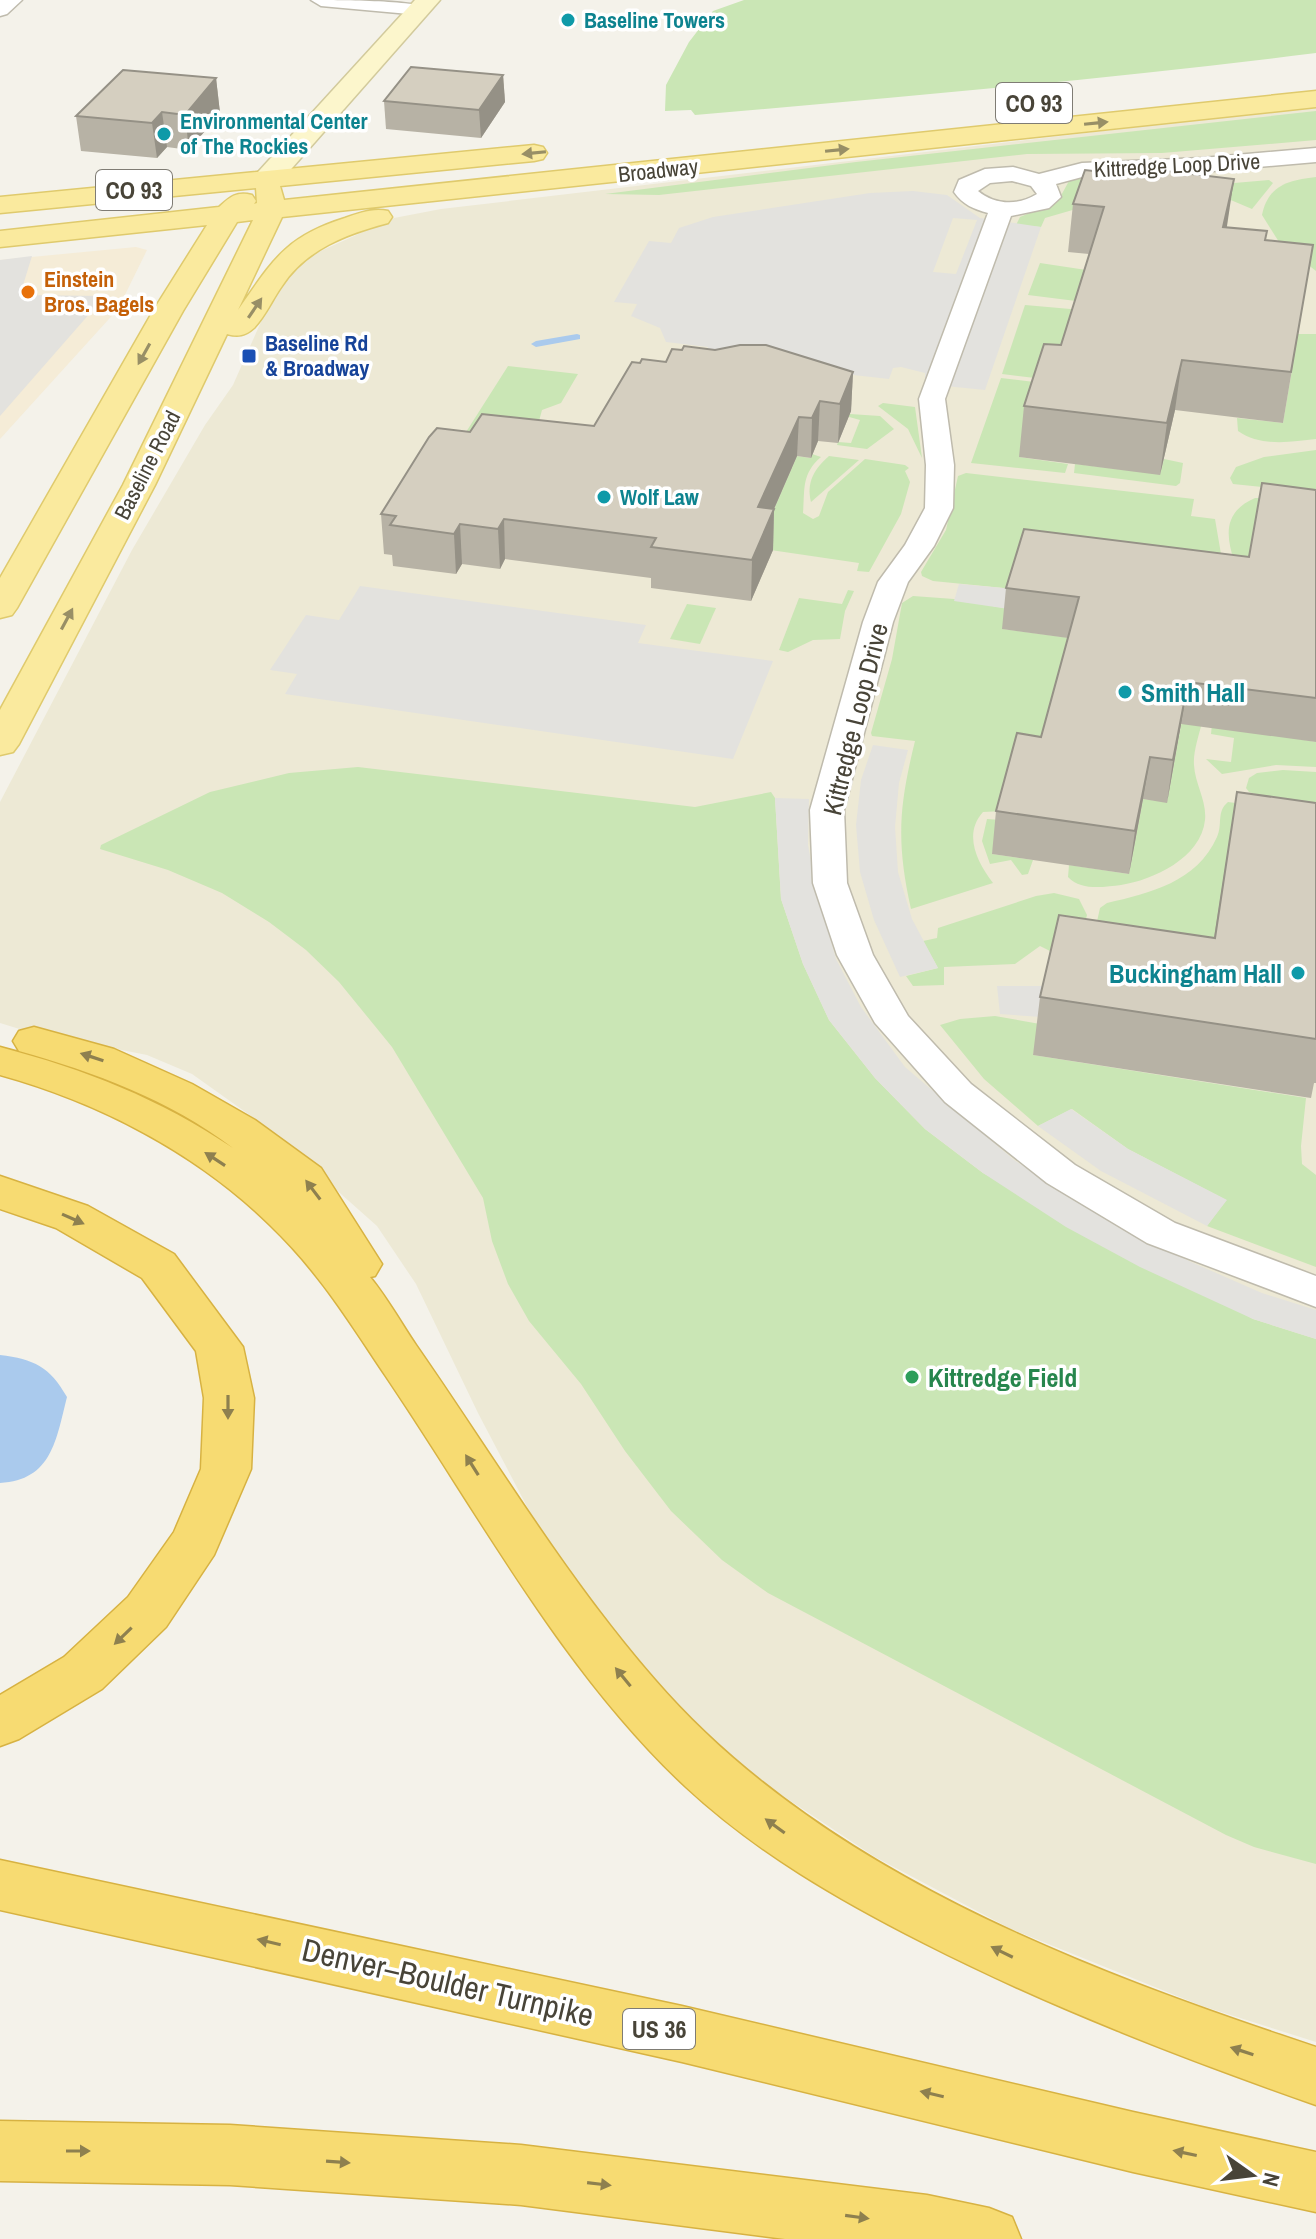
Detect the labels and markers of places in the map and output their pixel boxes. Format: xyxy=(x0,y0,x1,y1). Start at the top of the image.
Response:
place label: Baseline Towers xyxy=(584,5,725,35)
marker: Baseline Towers xyxy=(559,11,577,29)
place label: Environmental Center of The Rockies xyxy=(180,106,367,161)
marker: Environmental Center of The Rockies xyxy=(155,125,173,143)
place label: Einstein Bros. Bagels xyxy=(44,264,154,319)
marker: Einstein Bros. Bagels xyxy=(19,283,37,301)
place label: Baseline Rd & Broadway xyxy=(265,328,369,383)
marker: Baseline Rd & Broadway xyxy=(240,347,258,365)
place label: Wolf Law xyxy=(620,482,700,512)
marker: Wolf Law xyxy=(595,488,613,506)
place label: Smith Hall xyxy=(1141,675,1245,710)
marker: Smith Hall xyxy=(1116,683,1134,701)
place label: Buckingham Hall xyxy=(1109,956,1282,991)
marker: Buckingham Hall xyxy=(1289,964,1307,982)
place label: Kittredge Field xyxy=(928,1360,1077,1395)
marker: Kittredge Field xyxy=(903,1368,921,1386)

